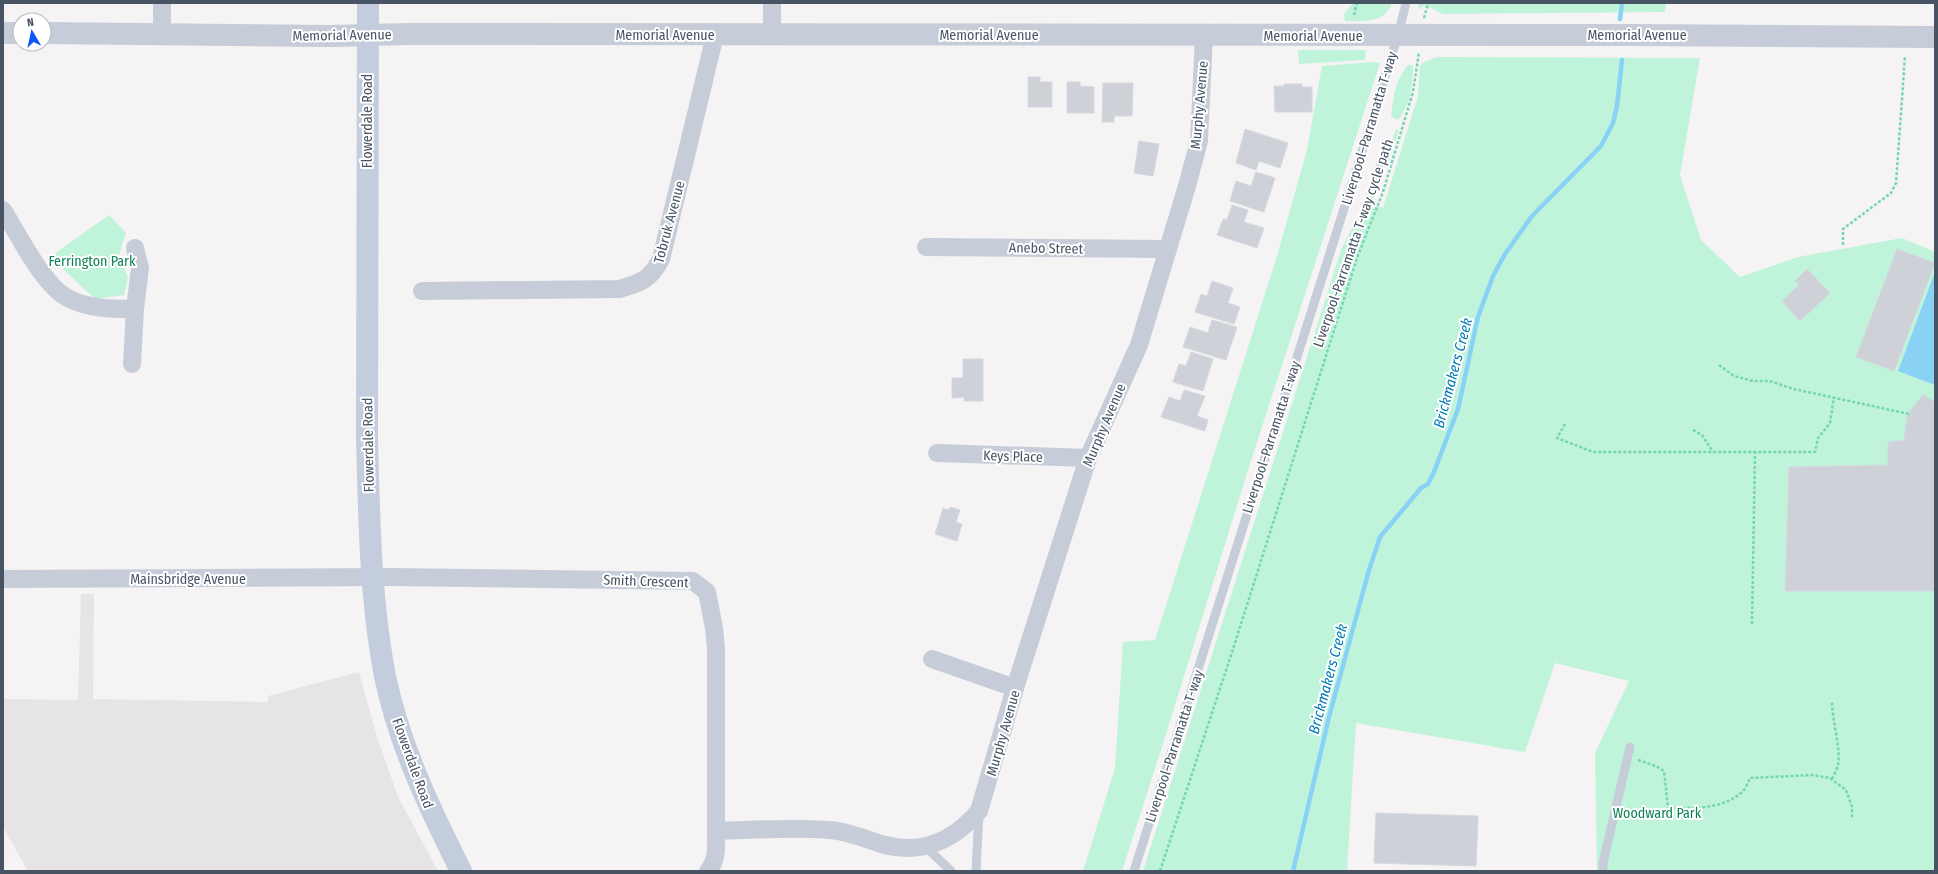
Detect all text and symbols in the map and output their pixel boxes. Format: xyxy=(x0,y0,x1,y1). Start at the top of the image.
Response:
north arrow xyxy=(12,12,52,52)
text: N xyxy=(26,16,35,30)
street label: Memorial Avenue xyxy=(292,26,392,45)
street label: Memorial Avenue xyxy=(615,27,715,44)
street label: Memorial Avenue xyxy=(939,27,1039,44)
street label: Memorial Avenue xyxy=(1587,27,1687,44)
street label: Memorial Avenue xyxy=(1263,28,1363,45)
street label: Liverpool–Parramatta T-way xyxy=(1338,49,1401,207)
street label: Murphy Avenue xyxy=(1187,60,1212,150)
street label: Flowerdale Road xyxy=(359,74,376,168)
street label: Liverpool-Parramatta T-way cycle path xyxy=(1310,137,1397,350)
street label: Tobruk Avenue xyxy=(650,179,689,265)
street label: Anebo Street xyxy=(1009,239,1084,258)
park label: Ferrington Park xyxy=(48,253,136,270)
water label: Brickmakers Creek xyxy=(1430,315,1477,430)
street label: Liverpool–Parramatta T-way xyxy=(1239,358,1304,516)
street label: Murphy Avenue xyxy=(1079,381,1130,469)
street label: Flowerdale Road xyxy=(359,398,378,492)
street label: Keys Place xyxy=(983,447,1043,466)
street label: Mainsbridge Avenue xyxy=(130,571,246,588)
street label: Smith Crescent xyxy=(603,572,689,591)
water label: Brickmakers Creek xyxy=(1305,621,1352,736)
street label: Liverpool–Parramatta T-way xyxy=(1142,667,1207,825)
street label: Murphy Avenue xyxy=(983,688,1024,778)
street label: Flowerdale Road xyxy=(388,716,437,811)
park label: Woodward Park xyxy=(1613,805,1702,822)

